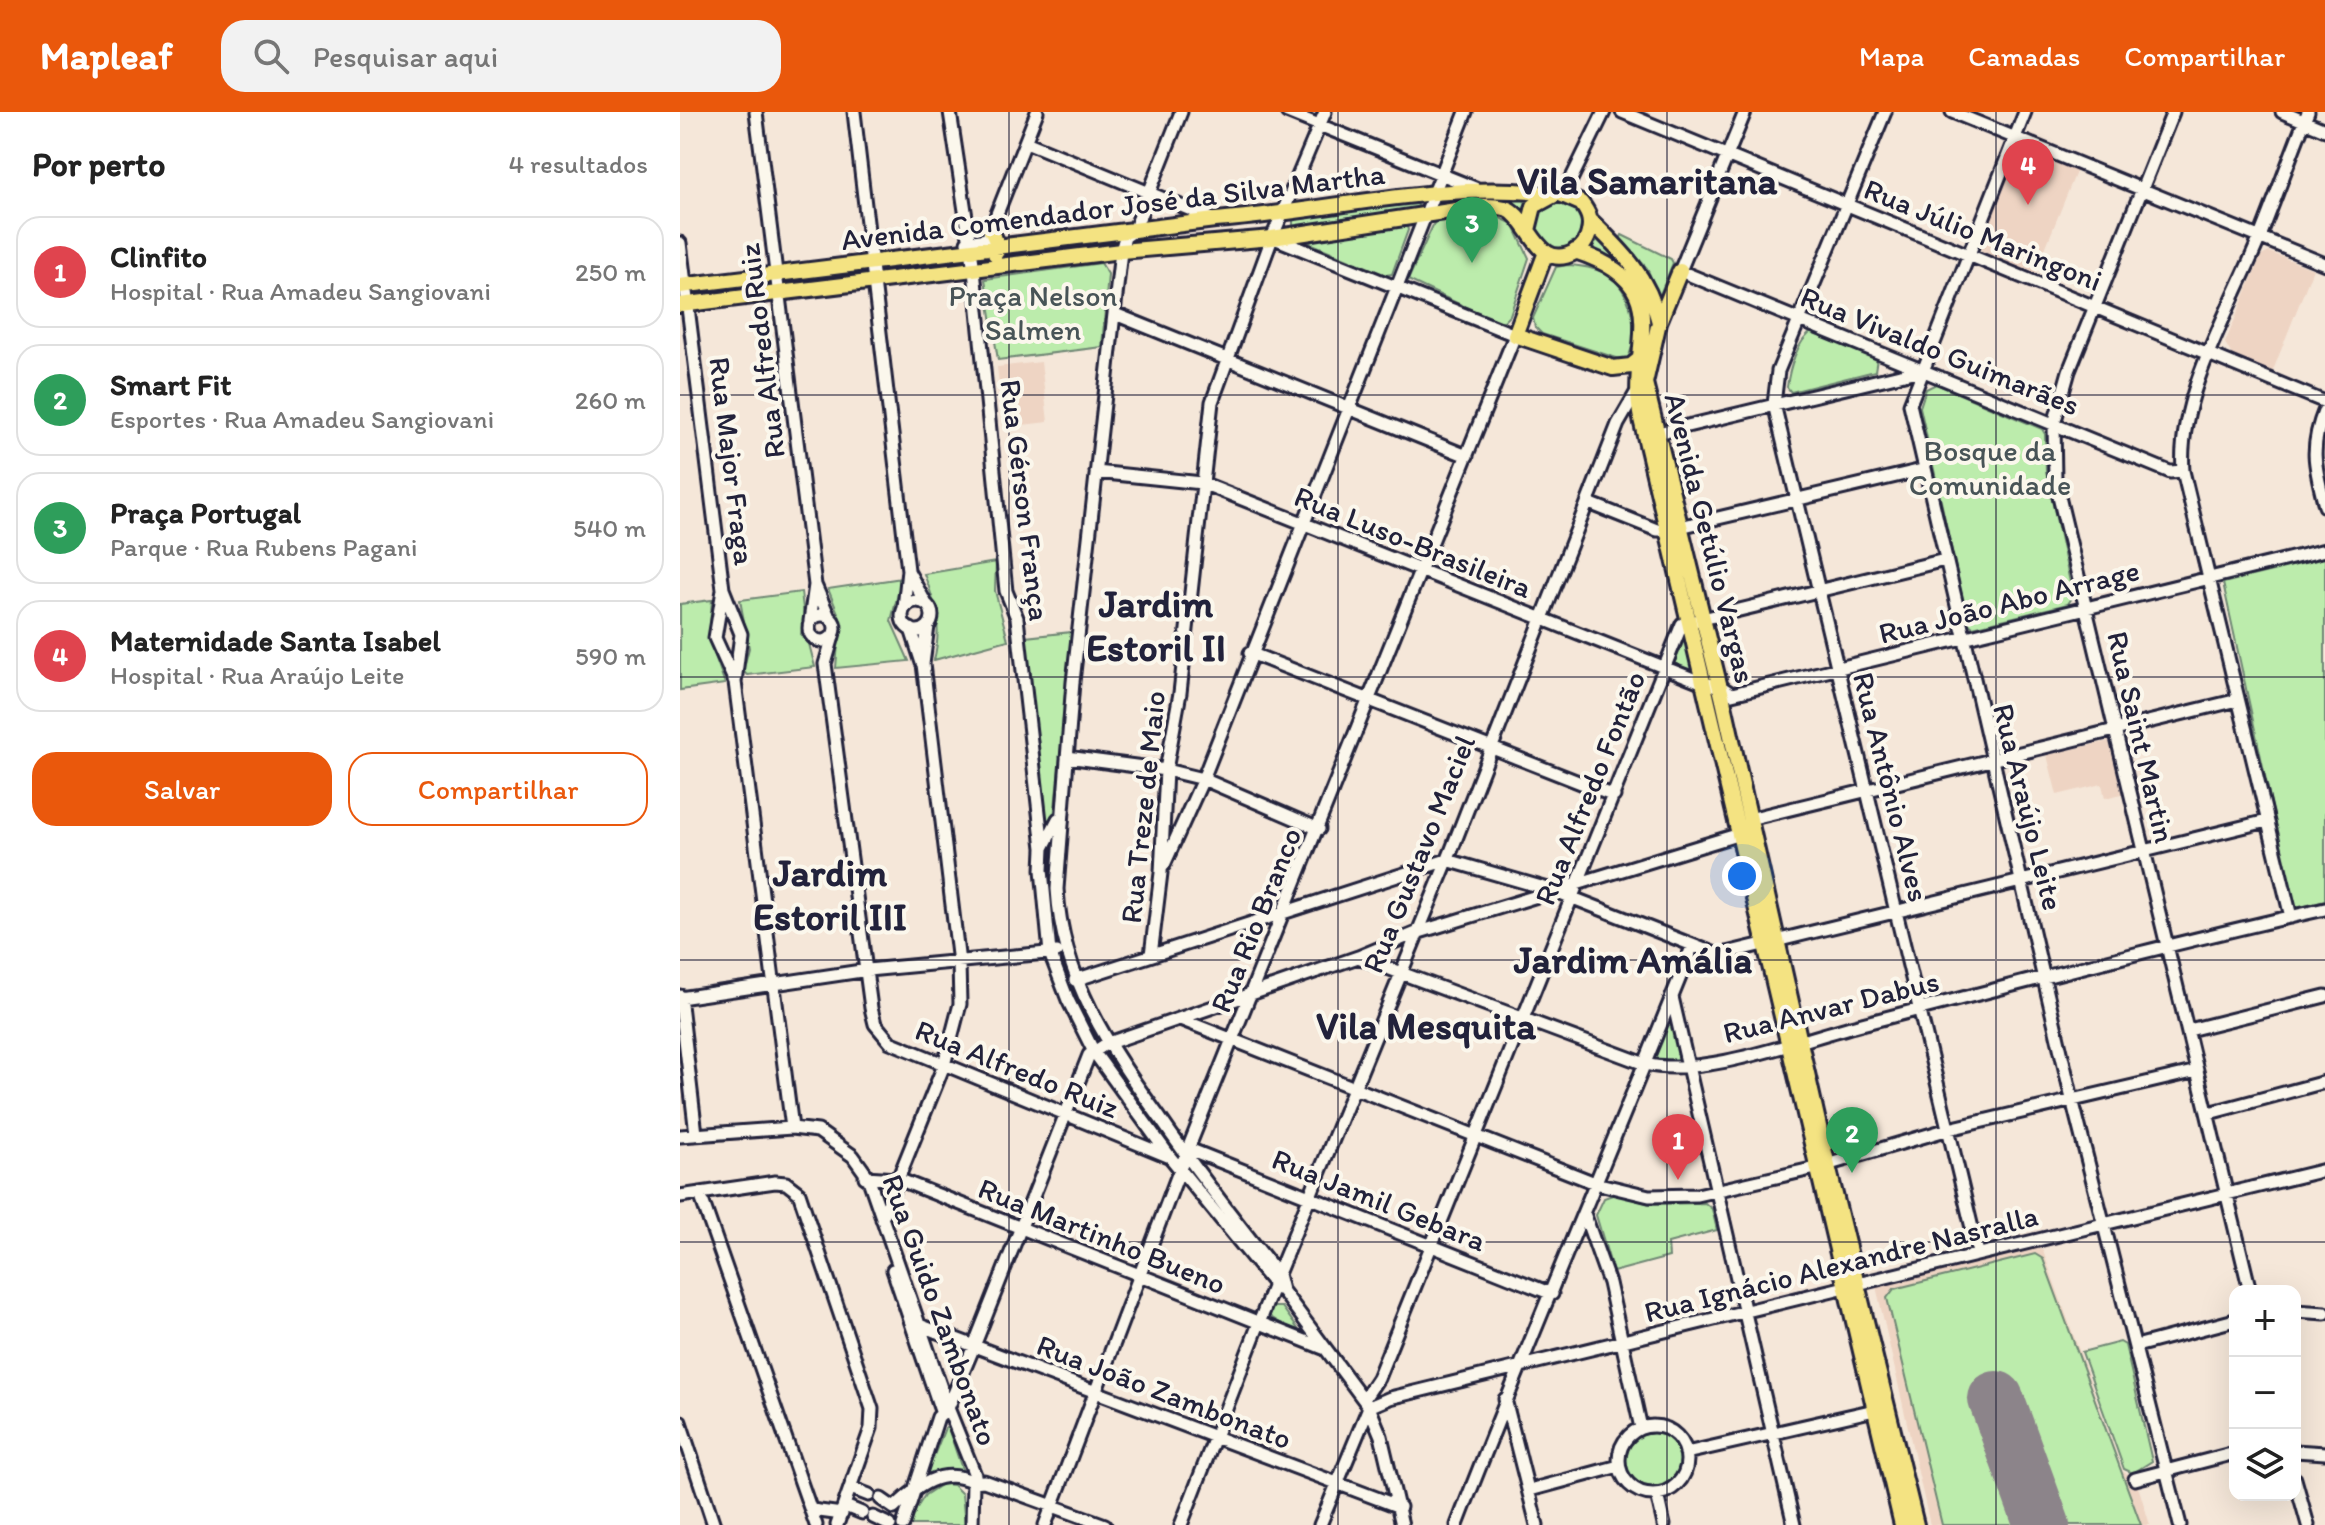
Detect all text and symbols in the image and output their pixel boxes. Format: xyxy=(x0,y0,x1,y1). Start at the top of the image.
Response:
search box xyxy=(221,20,781,92)
text: Mapleaf xyxy=(40,33,173,79)
icon: search xyxy=(249,34,293,78)
text: Pesquisar aqui xyxy=(313,38,498,75)
text: Mapa xyxy=(1859,39,1924,73)
text: Camadas xyxy=(1968,39,2080,73)
text: Compartilhar xyxy=(2124,39,2285,73)
pin: 4 xyxy=(2002,139,2054,205)
text: Por perto xyxy=(32,144,165,185)
text: 4 resultados xyxy=(508,148,648,180)
street label: Avenida Comendador José da Silva Martha xyxy=(839,155,1387,258)
district label: Vila Samaritana xyxy=(1517,158,1777,204)
street label: Rua Júlio Maringoni xyxy=(1859,170,2108,299)
pin: 3 xyxy=(1446,197,1498,263)
text: Clinfito xyxy=(110,238,207,275)
street label: Rua Alfredo Ruiz xyxy=(730,241,793,461)
text: 1 xyxy=(54,256,66,288)
text: 250 m xyxy=(575,256,646,288)
text: Hospital · Rua Amadeu Sangiovani xyxy=(110,275,491,307)
park label: Praça Nelson Salmen xyxy=(948,277,1118,348)
street label: Rua Vivaldo Guimarães xyxy=(1795,278,2085,423)
street label: Rua Major Fraga xyxy=(701,355,764,568)
text: Smart Fit xyxy=(110,366,232,403)
street label: Rua Gérson França xyxy=(992,377,1059,623)
text: 2 xyxy=(53,384,67,416)
text: 260 m xyxy=(575,384,646,416)
street label: Avenida Getúlio Vargas xyxy=(1657,389,1764,687)
text: Esportes · Rua Amadeu Sangiovani xyxy=(110,403,494,435)
park label: Bosque da Comunidade xyxy=(1909,432,2071,503)
street label: Rua Luso-Brasileira xyxy=(1289,477,1538,606)
text: Praça Portugal xyxy=(110,494,301,531)
text: 3 xyxy=(53,512,67,544)
text: 540 m xyxy=(573,512,646,544)
text: Parque · Rua Rubens Pagani xyxy=(110,531,417,563)
street label: Rua João Abo Arrage xyxy=(1875,551,2143,652)
district label: Jardim Estoril II xyxy=(1086,581,1226,671)
text: Maternidade Santa Isabel xyxy=(110,622,441,659)
street label: Rua Saint Martin xyxy=(2099,627,2184,846)
text: 4 xyxy=(52,640,68,672)
text: 590 m xyxy=(575,640,646,672)
text: Hospital · Rua Araújo Leite xyxy=(110,659,404,691)
street label: Rua Alfredo Fontão xyxy=(1526,665,1653,910)
street label: Rua Antônio Alves xyxy=(1845,668,1938,905)
street label: Rua Treze de Maio xyxy=(1112,689,1173,925)
street label: Rua Araújo Leite xyxy=(1985,700,2072,914)
street label: Rua Gustavo Maciel xyxy=(1354,729,1483,978)
button: Salvar xyxy=(32,752,332,826)
button: Compartilhar xyxy=(348,752,648,826)
street label: Rua Rio Branco xyxy=(1202,822,1309,1018)
district label: Jardim Estoril III xyxy=(753,850,907,940)
your location xyxy=(1722,856,1762,896)
district label: Jardim Amália xyxy=(1513,937,1753,983)
street label: Rua Anvar Dabus xyxy=(1719,962,1943,1051)
district label: Vila Mesquita xyxy=(1316,1003,1536,1049)
street label: Rua Alfredo Ruiz xyxy=(910,1011,1125,1126)
pin: 2 xyxy=(1826,1107,1878,1173)
pin: 1 xyxy=(1652,1114,1704,1180)
street label: Rua Jamil Gebara xyxy=(1267,1140,1492,1259)
street label: Rua Guido Zambonato xyxy=(874,1169,1007,1450)
street label: Rua Martinho Bueno xyxy=(973,1169,1231,1302)
street label: Rua Ignácio Alexandre Nasralla xyxy=(1640,1197,2042,1330)
map controls xyxy=(2229,1285,2301,1501)
button: + xyxy=(2229,1285,2301,1357)
street label: Rua João Zambonato xyxy=(1032,1326,1297,1457)
button: − xyxy=(2229,1357,2301,1429)
button: layers xyxy=(2229,1429,2301,1501)

